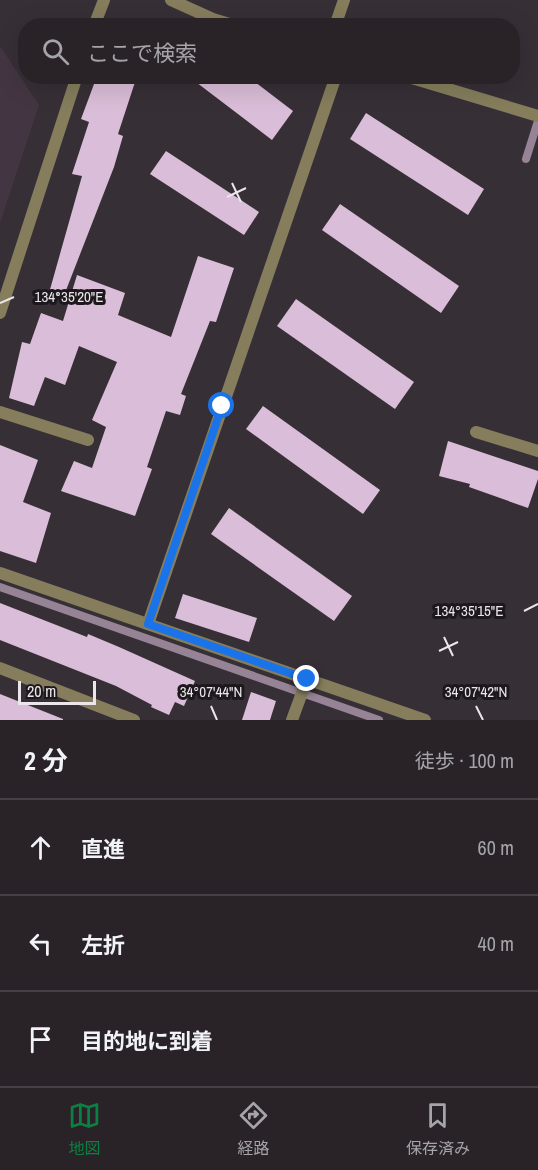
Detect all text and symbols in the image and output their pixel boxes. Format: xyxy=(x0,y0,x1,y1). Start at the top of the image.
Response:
search box xyxy=(18,18,520,84)
icon: search xyxy=(39,35,72,68)
text: ここで検索 xyxy=(87,38,197,68)
text: 134°35'20"E xyxy=(35,286,103,307)
route start xyxy=(208,392,234,418)
text: 134°35'15"E xyxy=(435,600,503,621)
route end xyxy=(293,665,319,691)
scale bar xyxy=(18,678,96,706)
text: 20 m xyxy=(27,680,56,702)
text: 34°07'44"N xyxy=(180,681,242,702)
text: 34°07'42"N xyxy=(445,681,507,702)
text: 2 分 xyxy=(24,743,68,778)
text: 徒歩 · 100 m xyxy=(415,747,514,774)
icon: ahead xyxy=(24,831,57,864)
text: 直進 xyxy=(81,834,125,864)
text: 60 m xyxy=(478,834,514,861)
icon: left xyxy=(24,927,57,960)
text: 左折 xyxy=(81,930,125,960)
text: 40 m xyxy=(478,930,514,957)
icon: arrive xyxy=(24,1023,57,1056)
text: 目的地に到着 xyxy=(81,1026,213,1056)
tab: 地図 xyxy=(68,1099,101,1159)
tab: 経路 xyxy=(237,1099,270,1159)
tab: 保存済み xyxy=(406,1099,470,1159)

